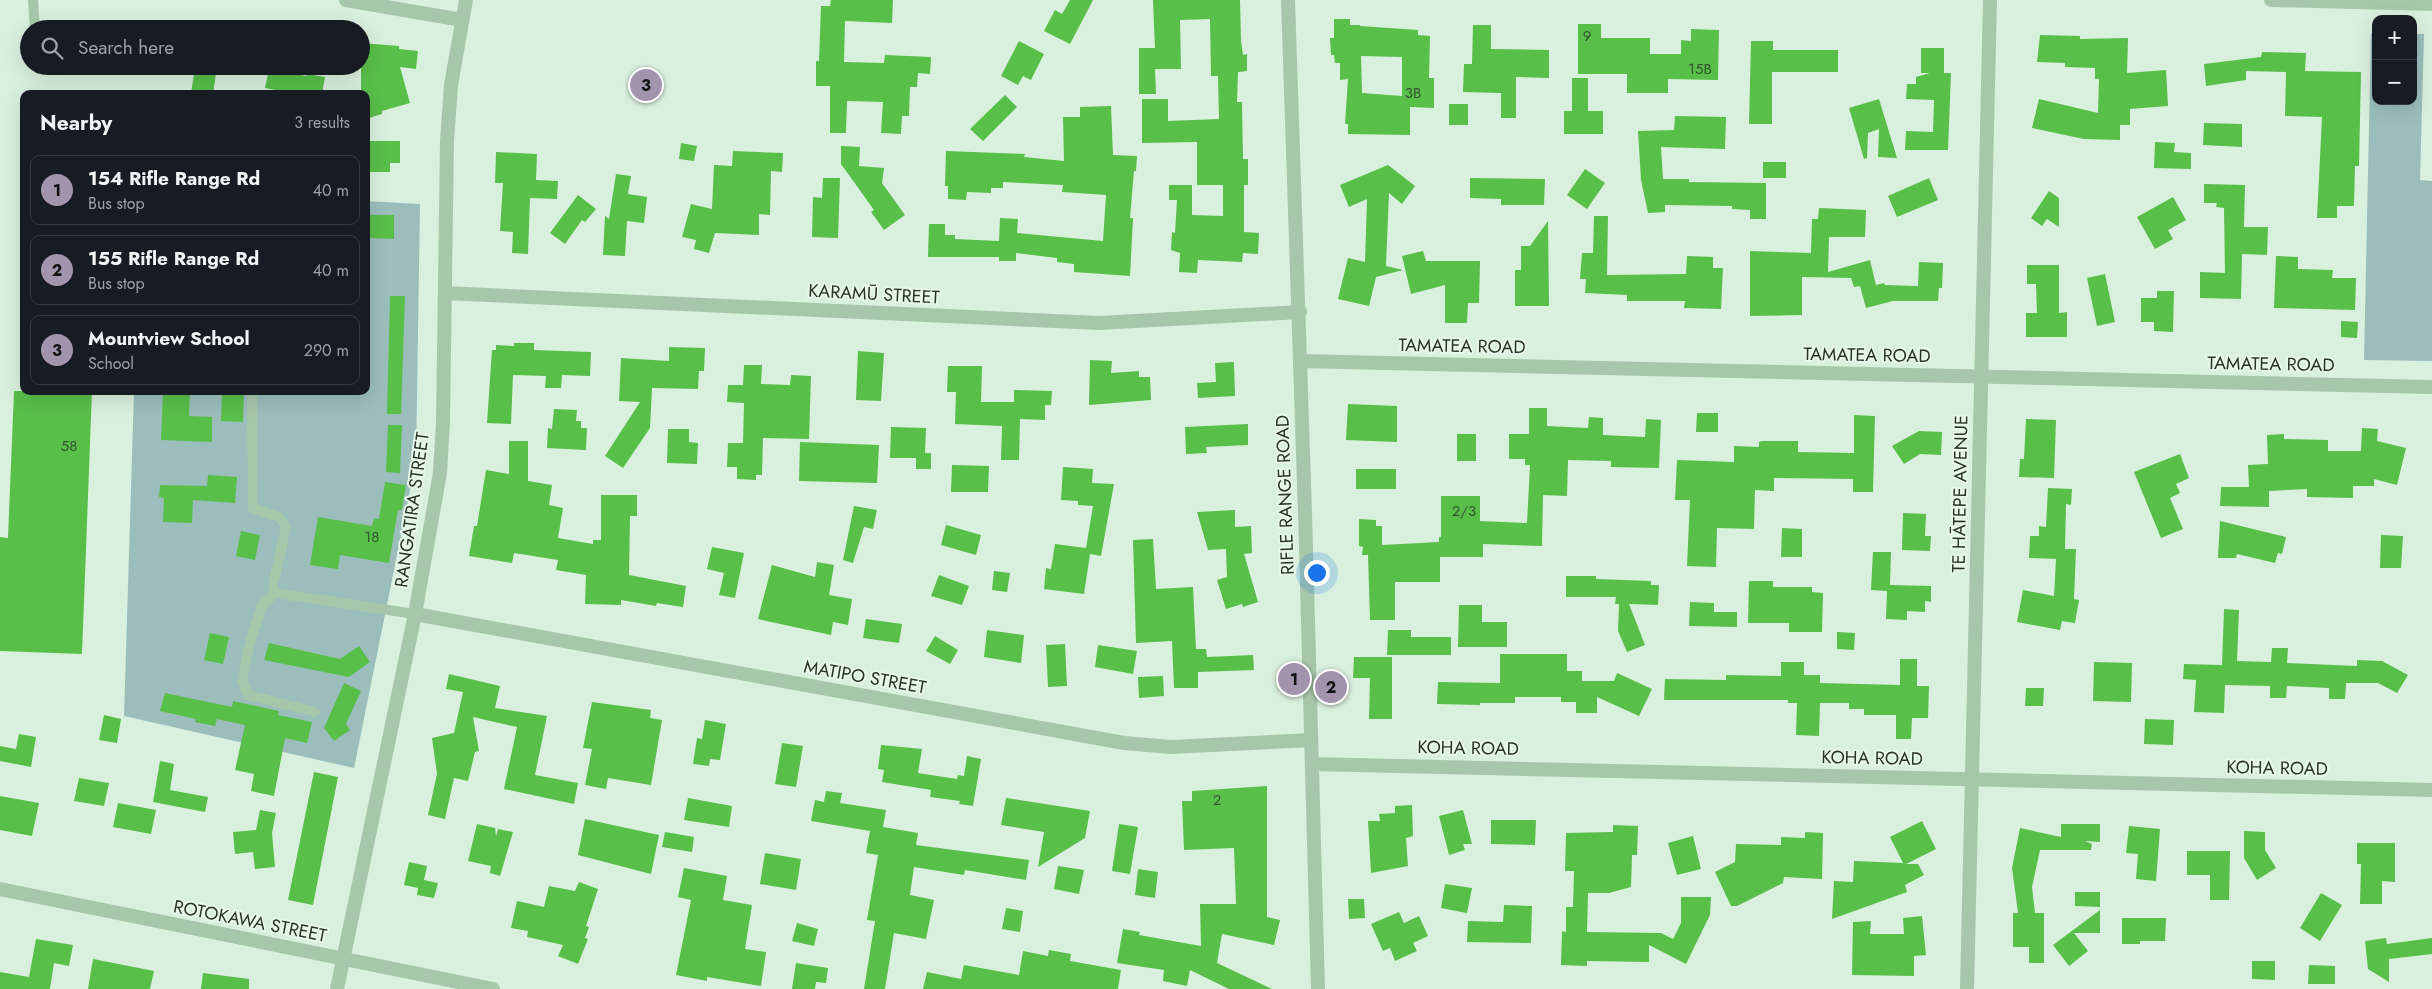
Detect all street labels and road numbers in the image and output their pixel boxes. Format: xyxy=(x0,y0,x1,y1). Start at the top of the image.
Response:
street label: KARAMŪ STREET xyxy=(808,278,941,310)
street label: TAMATEA ROAD xyxy=(1398,332,1526,360)
street label: TAMATEA ROAD xyxy=(1803,341,1931,369)
street label: TAMATEA ROAD xyxy=(2207,350,2335,378)
street label: RIFLE RANGE ROAD xyxy=(1269,415,1301,575)
street label: TE HĀTEPE AVENUE xyxy=(1946,415,1974,573)
street label: RANGATIRA STREET xyxy=(388,430,436,589)
street label: MATIPO STREET xyxy=(802,653,929,701)
street label: KOHA ROAD xyxy=(1417,734,1519,762)
street label: KOHA ROAD xyxy=(1821,744,1923,772)
street label: KOHA ROAD xyxy=(2226,754,2328,782)
street label: ROTOKAWA STREET xyxy=(171,893,329,949)

